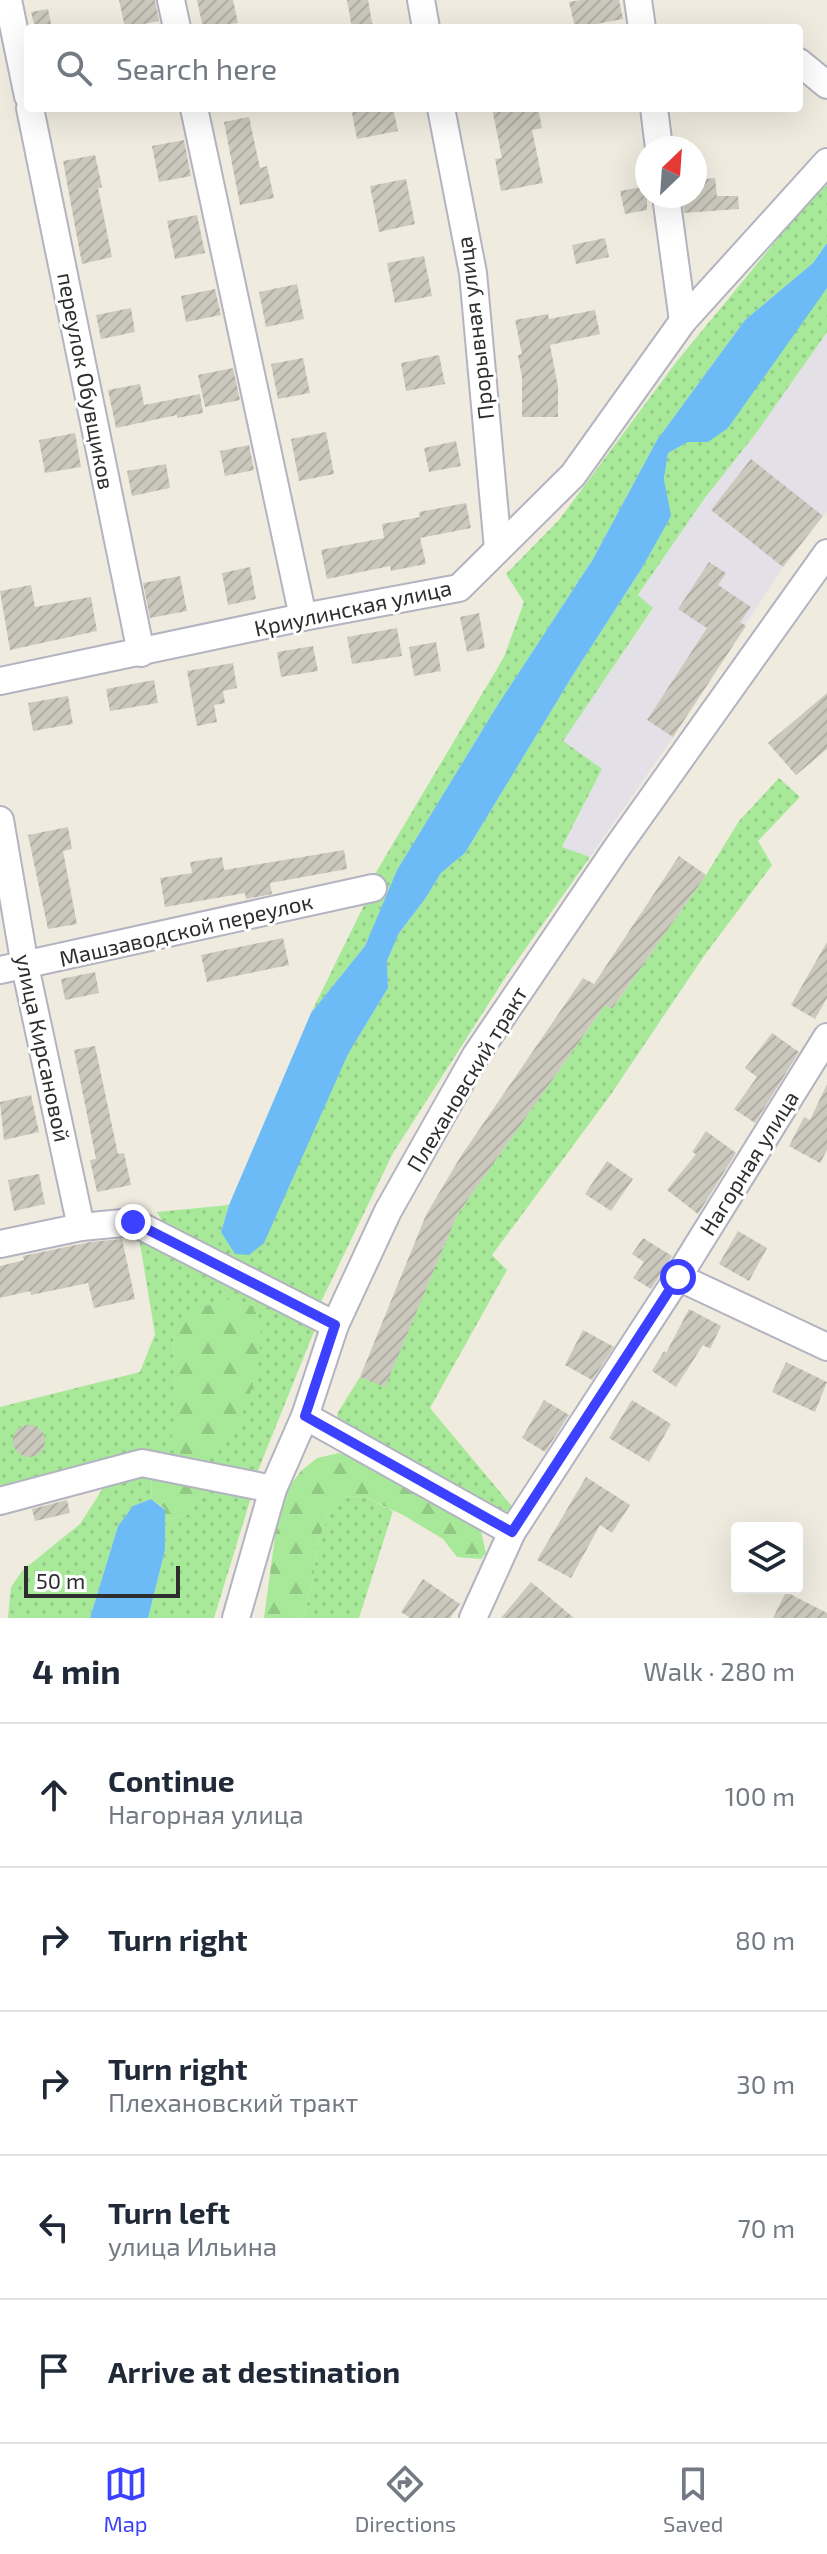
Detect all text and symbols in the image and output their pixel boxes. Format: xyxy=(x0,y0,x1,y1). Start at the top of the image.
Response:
search box xyxy=(24,24,803,112)
icon: search xyxy=(52,46,96,90)
text: Search here xyxy=(116,50,277,86)
north arrow xyxy=(635,136,707,208)
street label: Прорывная улица xyxy=(450,235,499,421)
street label: переулок Обувщиков xyxy=(52,270,121,492)
street label: Криулинская улица xyxy=(252,573,454,642)
street label: Машзаводской переулок xyxy=(57,887,315,972)
street label: улица Кирсановой xyxy=(10,952,77,1144)
street label: Плехановский тракт xyxy=(400,981,532,1176)
street label: Нагорная улица xyxy=(693,1085,804,1240)
route end xyxy=(115,1204,151,1240)
route start xyxy=(660,1259,696,1295)
map controls xyxy=(731,1522,803,1594)
button: layers xyxy=(731,1522,803,1594)
scale bar xyxy=(24,1562,180,1598)
text: 50 m xyxy=(36,1567,85,1593)
text: 4 min xyxy=(32,1650,121,1691)
text: Walk · 280 m xyxy=(643,1655,795,1686)
text: Continue xyxy=(108,1762,235,1798)
icon: ahead xyxy=(32,1773,76,1817)
text: 100 m xyxy=(725,1780,795,1811)
text: Нагорная улица xyxy=(108,1798,304,1829)
icon: right xyxy=(32,1917,76,1961)
text: Turn right xyxy=(108,1921,248,1957)
text: 80 m xyxy=(735,1924,795,1955)
text: Turn right xyxy=(108,2050,248,2086)
icon: right xyxy=(32,2061,76,2105)
text: 30 m xyxy=(736,2068,795,2099)
text: Плехановский тракт xyxy=(108,2086,358,2117)
text: Turn left xyxy=(108,2194,230,2230)
icon: left xyxy=(32,2205,76,2249)
text: 70 m xyxy=(737,2212,795,2243)
text: улица Ильина xyxy=(108,2230,277,2261)
icon: arrive xyxy=(32,2349,76,2393)
text: Arrive at destination xyxy=(108,2353,400,2389)
tab: Map xyxy=(104,2462,148,2536)
tab: Directions xyxy=(355,2462,456,2536)
tab: Saved xyxy=(663,2462,723,2536)

